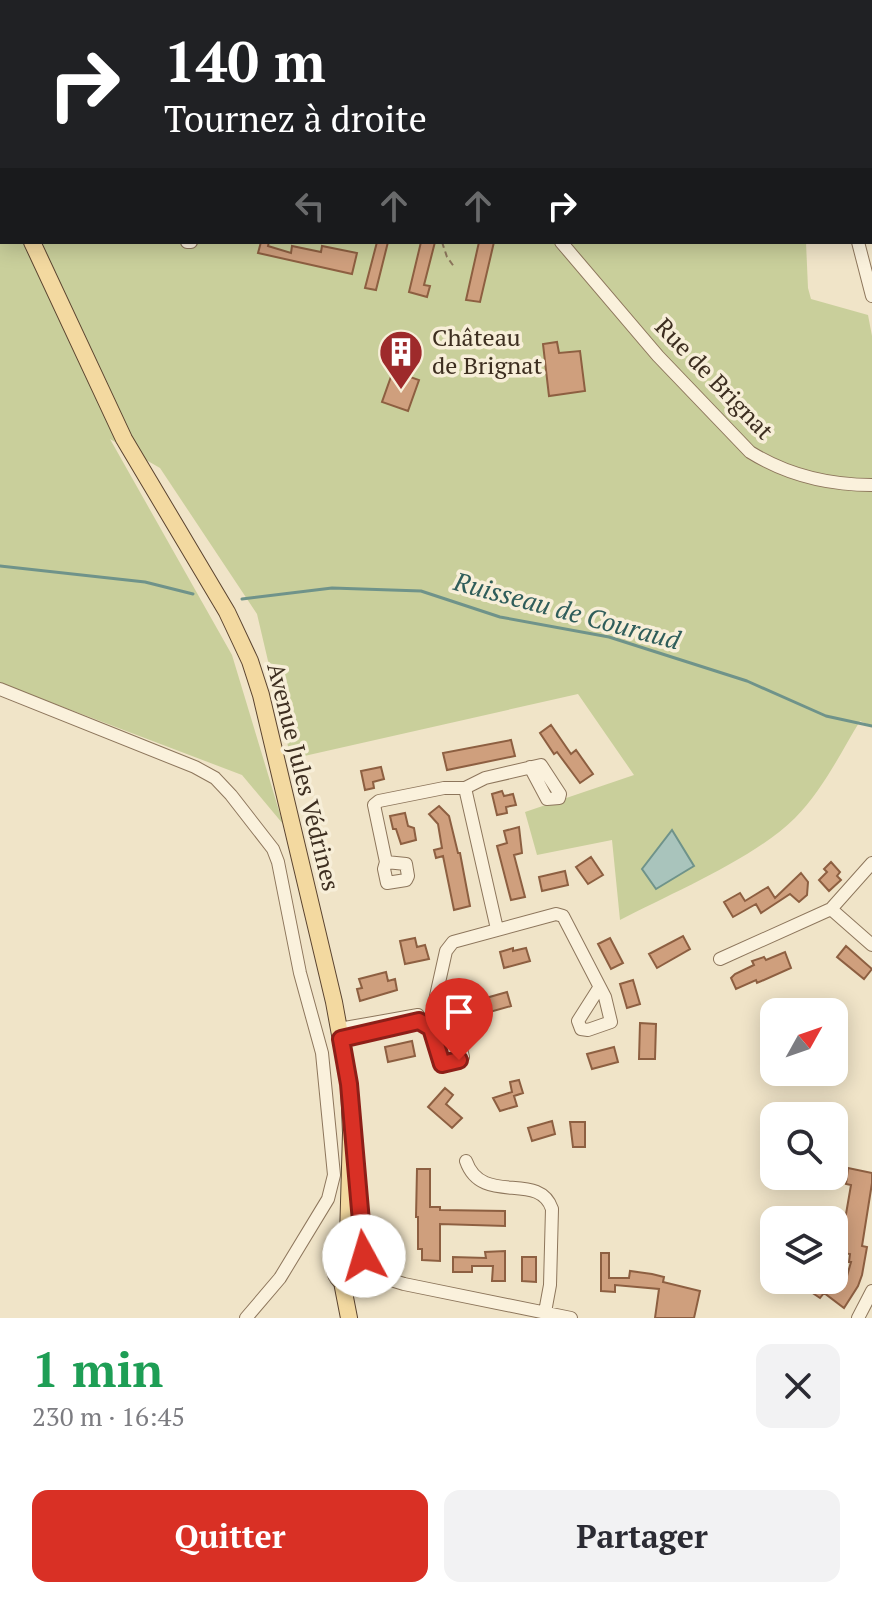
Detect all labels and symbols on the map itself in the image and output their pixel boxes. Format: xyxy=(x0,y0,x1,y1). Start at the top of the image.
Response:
street label: Rue de Brignat xyxy=(649,311,781,446)
place label: Château de Brignat xyxy=(432,321,542,381)
building icon: Château de Brignat xyxy=(377,328,425,391)
water label: Ruisseau de Couraud xyxy=(449,563,685,657)
street label: Avenue Jules Védrines xyxy=(260,659,348,894)
pin xyxy=(425,978,493,1060)
north arrow xyxy=(760,998,848,1086)
position arrow xyxy=(322,1214,406,1298)

